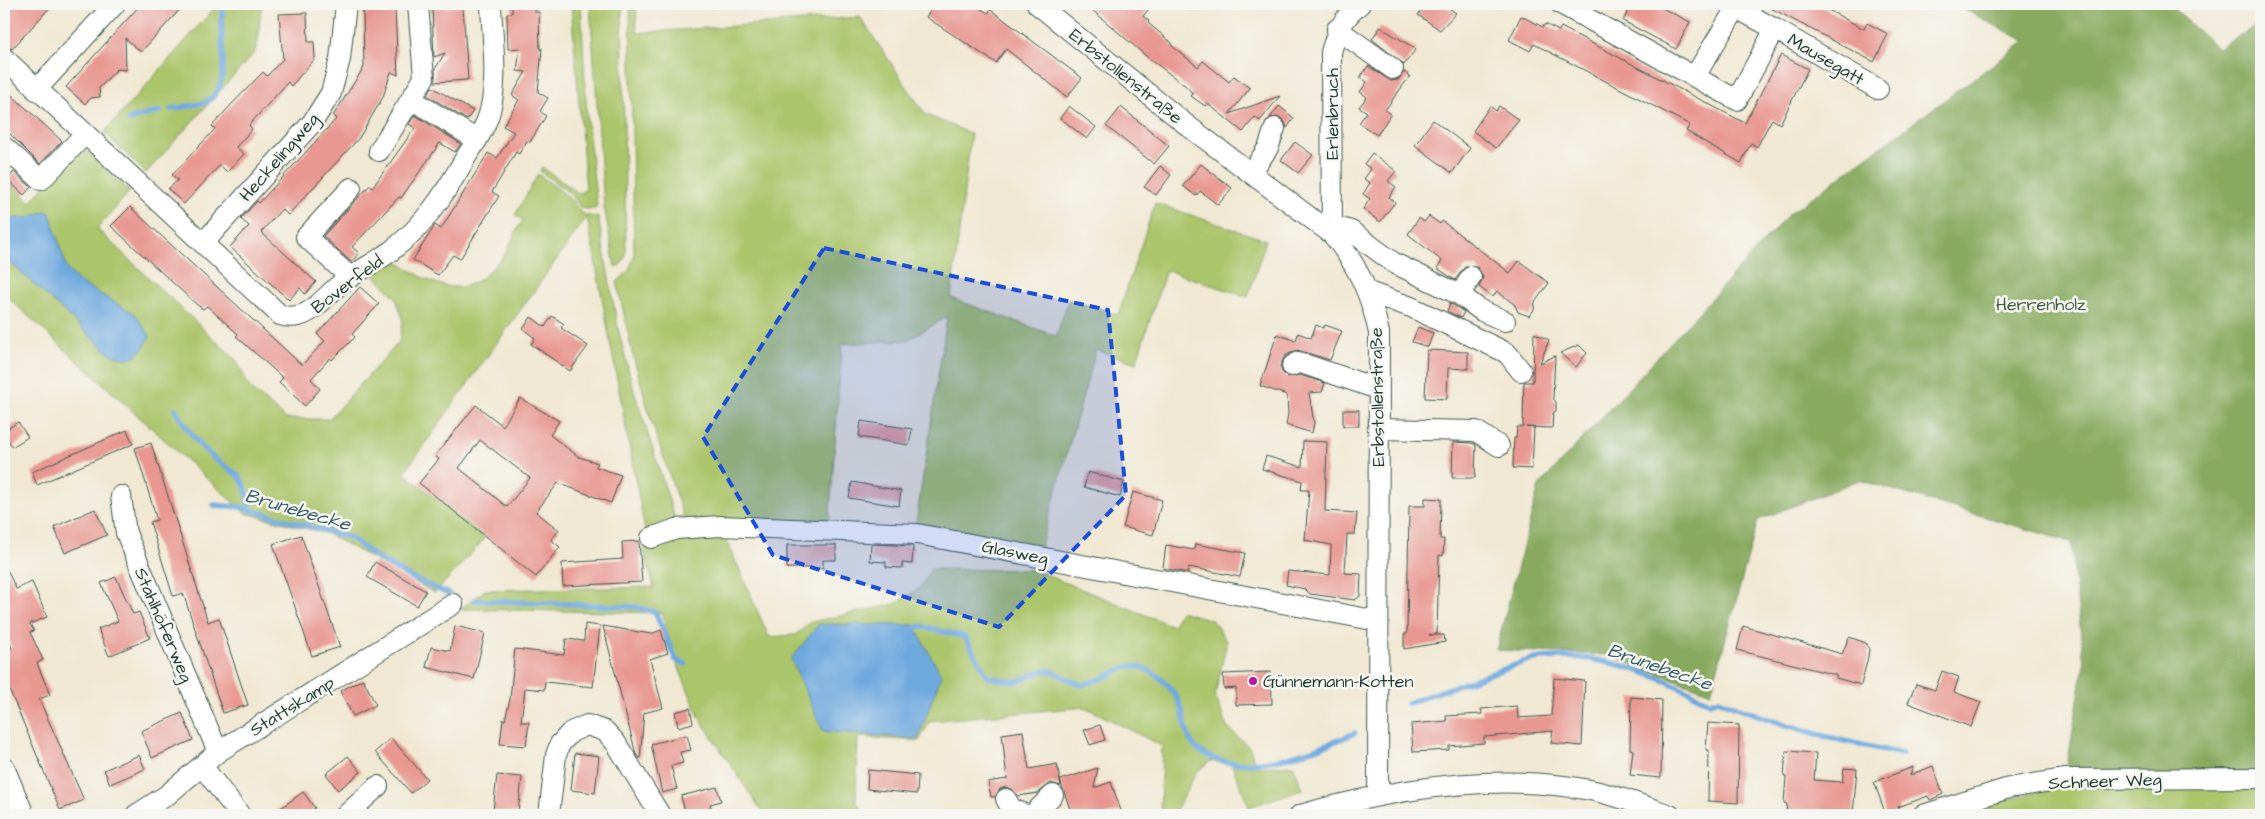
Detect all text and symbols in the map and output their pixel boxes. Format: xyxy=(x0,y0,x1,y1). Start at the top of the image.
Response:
street label: Erbstollenstraße xyxy=(1064,23,1188,130)
street label: Mausegatt xyxy=(1782,27,1869,93)
street label: Erlenbruch xyxy=(1320,68,1345,160)
street label: Heckelingweg xyxy=(234,108,326,208)
street label: Boverfeld xyxy=(306,249,389,320)
park label: Herrenholz xyxy=(1996,292,2086,317)
street label: Erbstollenstraße xyxy=(1364,327,1391,467)
water label: Brunebecke xyxy=(242,483,355,539)
street label: Glasweg xyxy=(979,534,1050,572)
street label: Stahlhöferweg xyxy=(127,564,199,687)
water label: Brunebecke xyxy=(1604,637,1717,698)
place label: Günnemann-Kotten xyxy=(1263,669,1413,694)
street label: Stattskamp xyxy=(245,670,340,742)
marker: Günnemann-Kotten xyxy=(1247,675,1259,687)
street label: Schneer Weg xyxy=(2048,767,2162,797)

